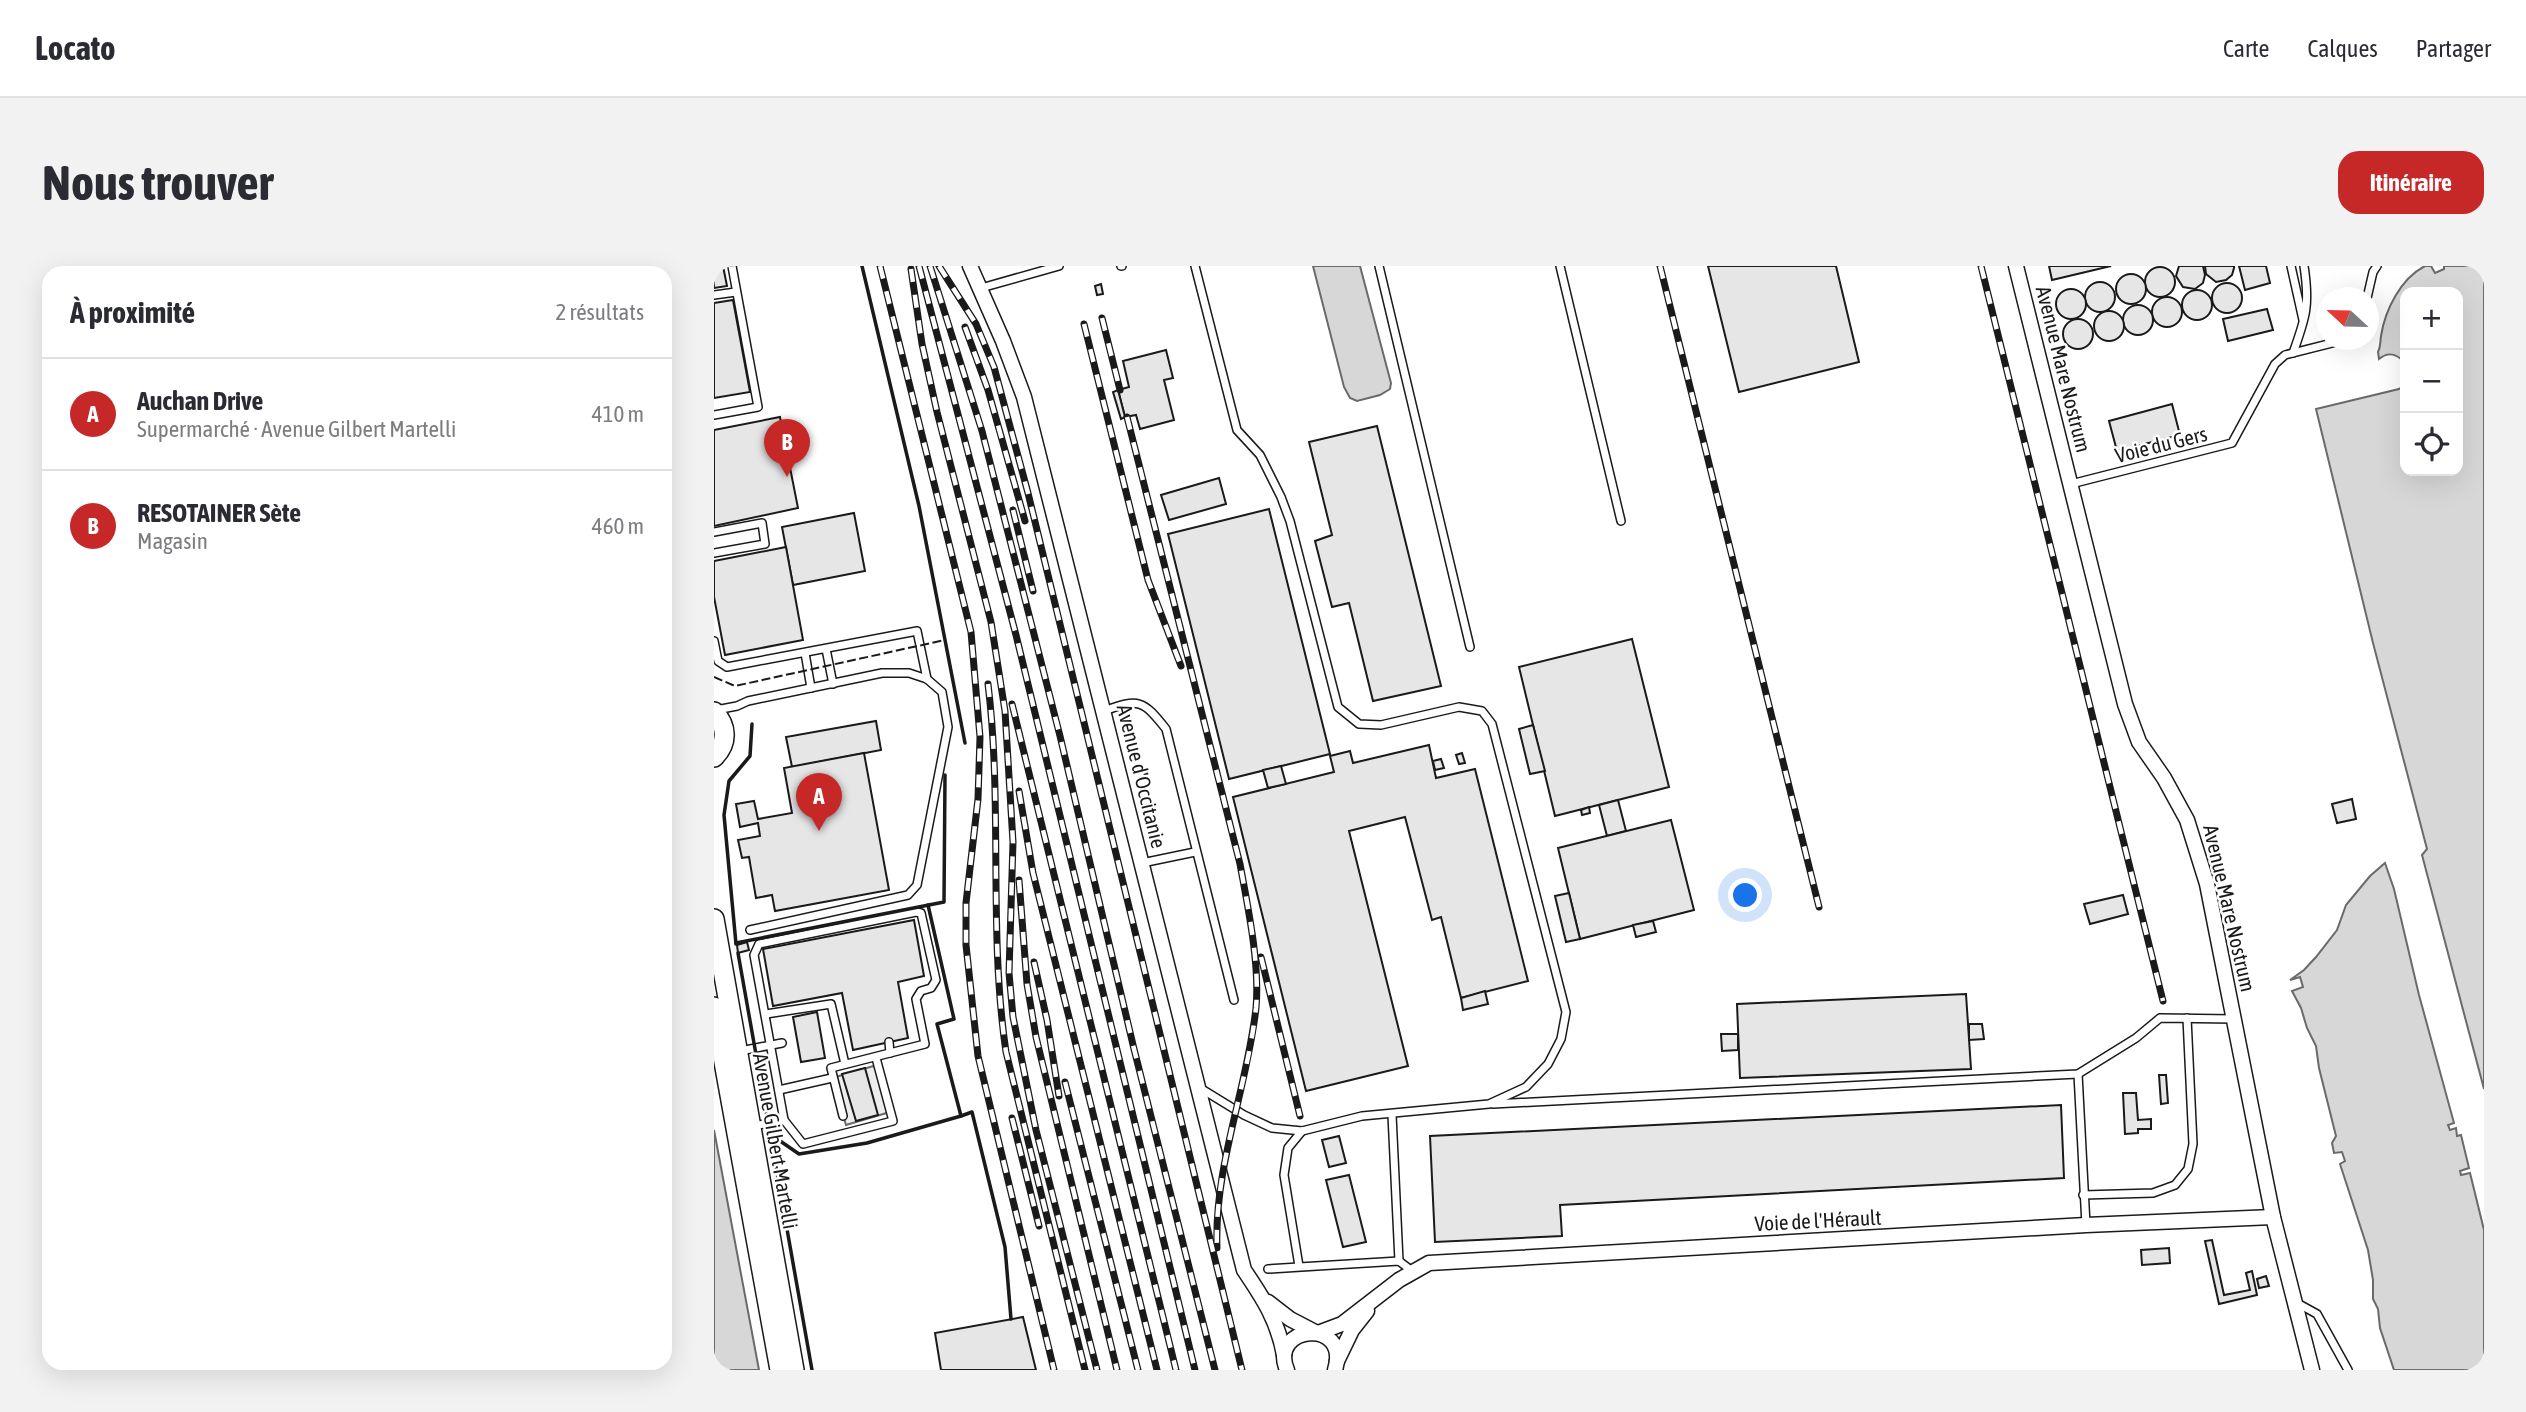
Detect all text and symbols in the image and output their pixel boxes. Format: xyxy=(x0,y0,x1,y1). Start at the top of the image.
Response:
text: Locato xyxy=(35,29,116,67)
text: Carte xyxy=(2223,35,2269,62)
text: Calques xyxy=(2307,35,2378,62)
text: Partager xyxy=(2416,35,2491,62)
button: Itinéraire xyxy=(2338,151,2484,214)
text: Nous trouver xyxy=(42,154,273,210)
street label: Avenue Mare Nostrum xyxy=(2032,283,2096,455)
north arrow xyxy=(2316,287,2379,350)
map controls xyxy=(2400,287,2463,476)
button: + xyxy=(2400,287,2463,350)
text: À proximité xyxy=(70,295,195,329)
text: 2 résultats xyxy=(555,299,644,325)
button: − xyxy=(2400,350,2463,413)
text: Auchan Drive xyxy=(137,386,263,416)
text: A xyxy=(87,401,99,427)
text: 410 m xyxy=(592,401,644,427)
button: locate xyxy=(2400,413,2463,476)
text: Supermarché · Avenue Gilbert Martelli xyxy=(137,416,456,442)
pin: B xyxy=(764,419,810,477)
street label: Voie du Gers xyxy=(2112,421,2210,467)
text: RESOTAINER Sète xyxy=(137,498,301,528)
text: B xyxy=(88,513,98,539)
text: 460 m xyxy=(592,513,644,539)
text: Magasin xyxy=(137,528,208,554)
street label: Avenue d'Occitanie xyxy=(1113,702,1171,850)
pin: A xyxy=(796,773,842,831)
street label: Avenue Mare Nostrum xyxy=(2199,822,2261,994)
your location xyxy=(1728,878,1762,912)
street label: Avenue Gilbert Martelli xyxy=(749,1051,803,1231)
street label: Voie de l'Hérault xyxy=(1754,1205,1882,1235)

